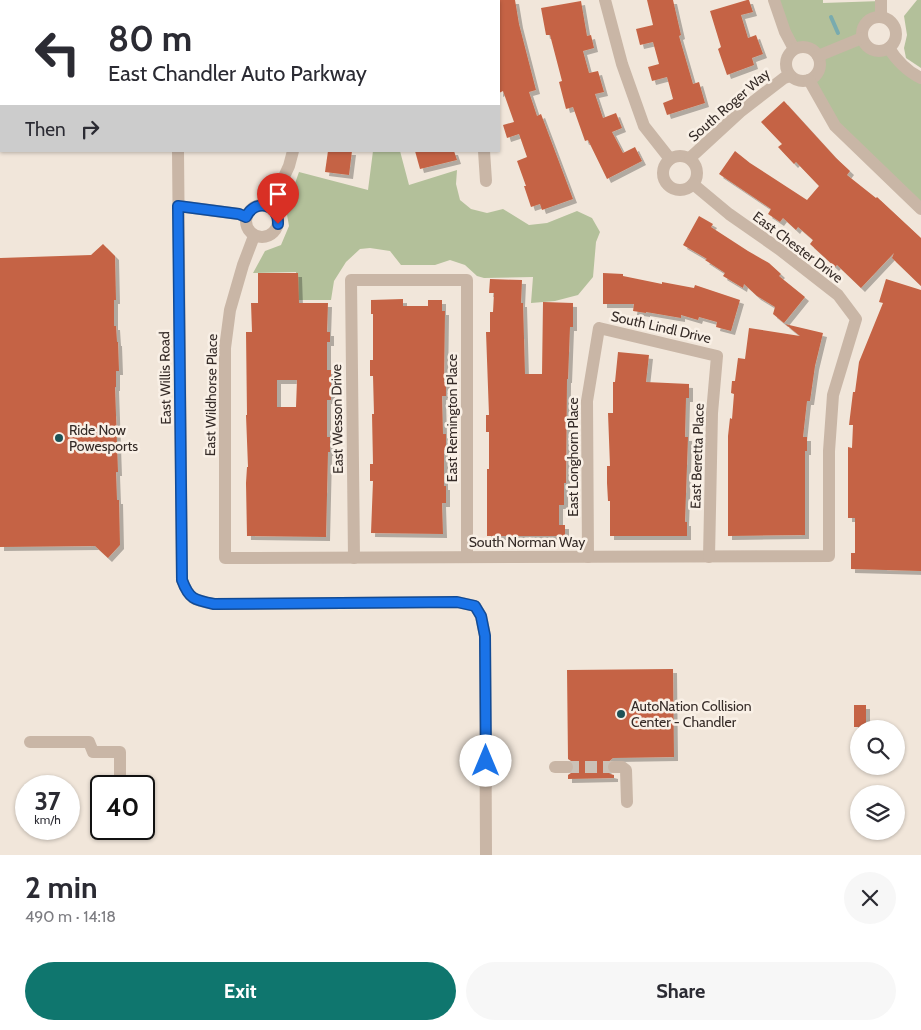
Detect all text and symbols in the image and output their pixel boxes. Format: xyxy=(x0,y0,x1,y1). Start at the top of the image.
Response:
text: 80 m xyxy=(108,17,192,60)
icon: left xyxy=(25,20,90,85)
text: East Chandler Auto Parkway xyxy=(108,60,367,87)
street label: South Roger Way xyxy=(684,65,774,145)
icon: right xyxy=(76,115,104,143)
text: Then xyxy=(25,118,66,141)
pin xyxy=(257,173,299,224)
icon: arrive xyxy=(264,180,292,208)
street label: East Chester Drive xyxy=(749,207,847,287)
street label: South Lindl Drive xyxy=(609,307,713,347)
street label: East Willis Road xyxy=(155,331,175,425)
street label: East Wildhorse Place xyxy=(201,334,221,456)
street label: East Remington Place xyxy=(443,354,461,482)
street label: East Wesson Drive xyxy=(327,364,347,474)
street label: East Longhorn Place xyxy=(564,397,582,517)
street label: East Beretta Place xyxy=(686,403,708,509)
place label: Ride Now Powesports xyxy=(69,421,138,455)
marker: Ride Now Powesports xyxy=(53,432,65,444)
street label: South Norman Way xyxy=(469,533,585,551)
place label: AutoNation Collision Center - Chandler xyxy=(631,697,752,731)
marker: AutoNation Collision Center - Chandler xyxy=(615,708,627,720)
map controls xyxy=(850,720,905,840)
button: search xyxy=(850,720,905,775)
position arrow xyxy=(459,734,511,786)
speed limit sign: 40 xyxy=(90,775,155,840)
button: layers xyxy=(850,785,905,840)
text: 37 xyxy=(34,786,61,816)
text: km/h xyxy=(34,812,61,827)
text: 2 min xyxy=(25,869,97,906)
button: close xyxy=(844,872,896,924)
text: 490 m · 14:18 xyxy=(25,907,116,926)
button: Exit xyxy=(25,962,456,1020)
button: Share xyxy=(466,962,896,1020)

